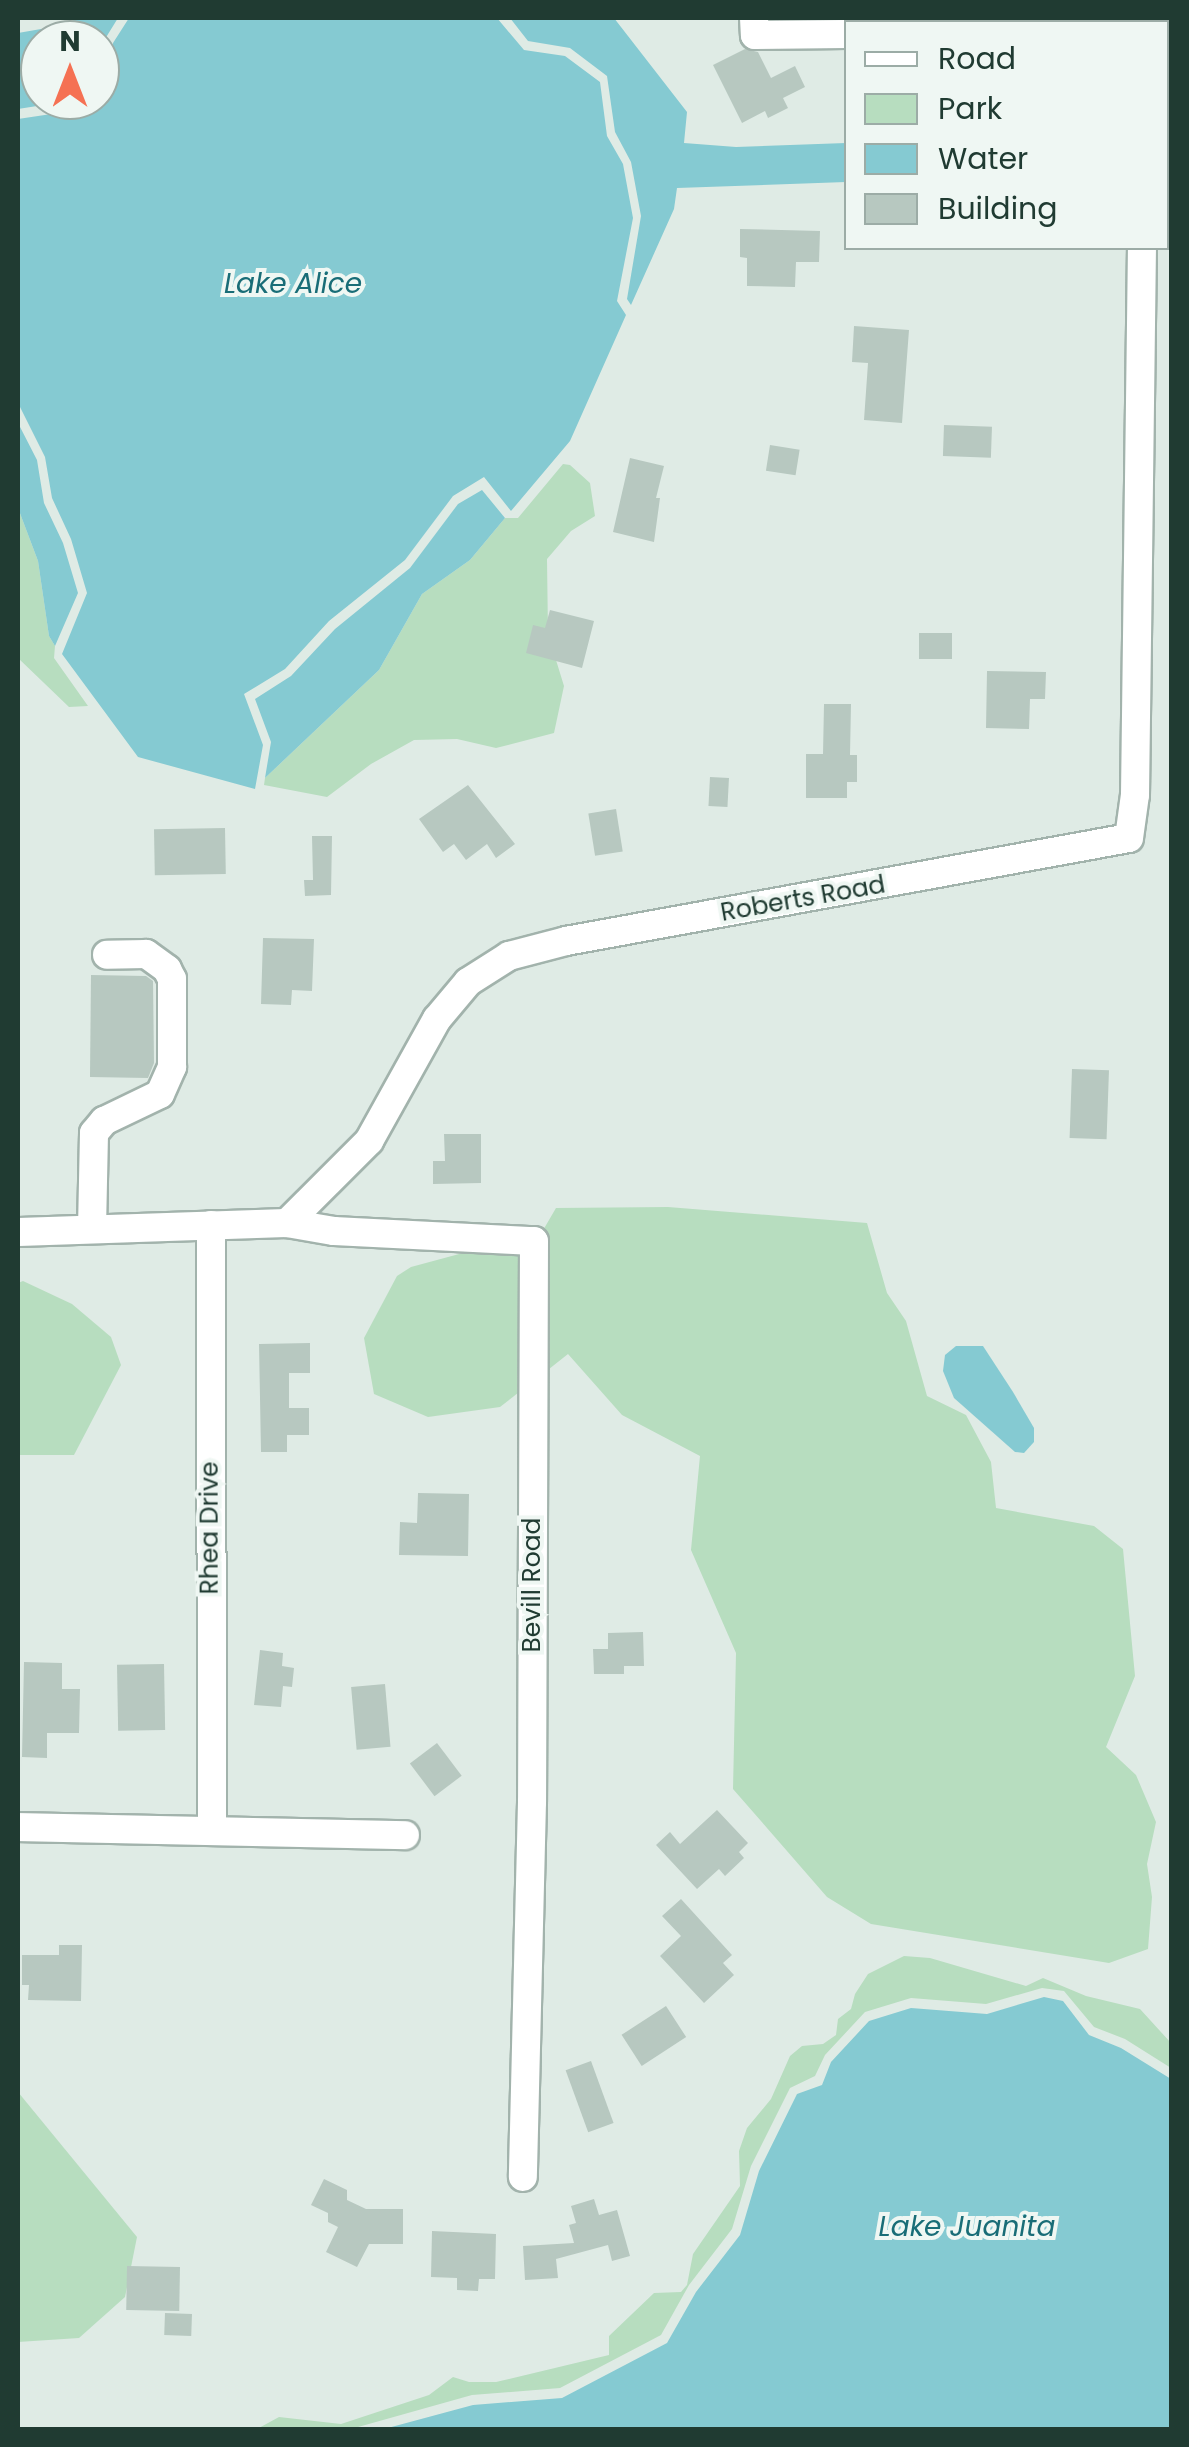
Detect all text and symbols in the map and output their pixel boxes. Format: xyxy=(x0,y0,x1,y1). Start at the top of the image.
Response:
north arrow xyxy=(20,20,120,120)
legend xyxy=(844,20,1169,250)
text: N xyxy=(59,22,81,61)
text: Road xyxy=(938,37,1016,80)
text: Park xyxy=(938,87,1002,130)
text: Water xyxy=(938,137,1028,180)
text: Building xyxy=(938,187,1058,230)
water label: Lake Alice xyxy=(224,267,362,301)
street label: Roberts Road xyxy=(718,870,888,928)
street label: Rhea Drive xyxy=(195,1462,225,1594)
street label: Bevill Road xyxy=(517,1518,547,1652)
water label: Lake Juanita xyxy=(879,2210,1055,2244)

